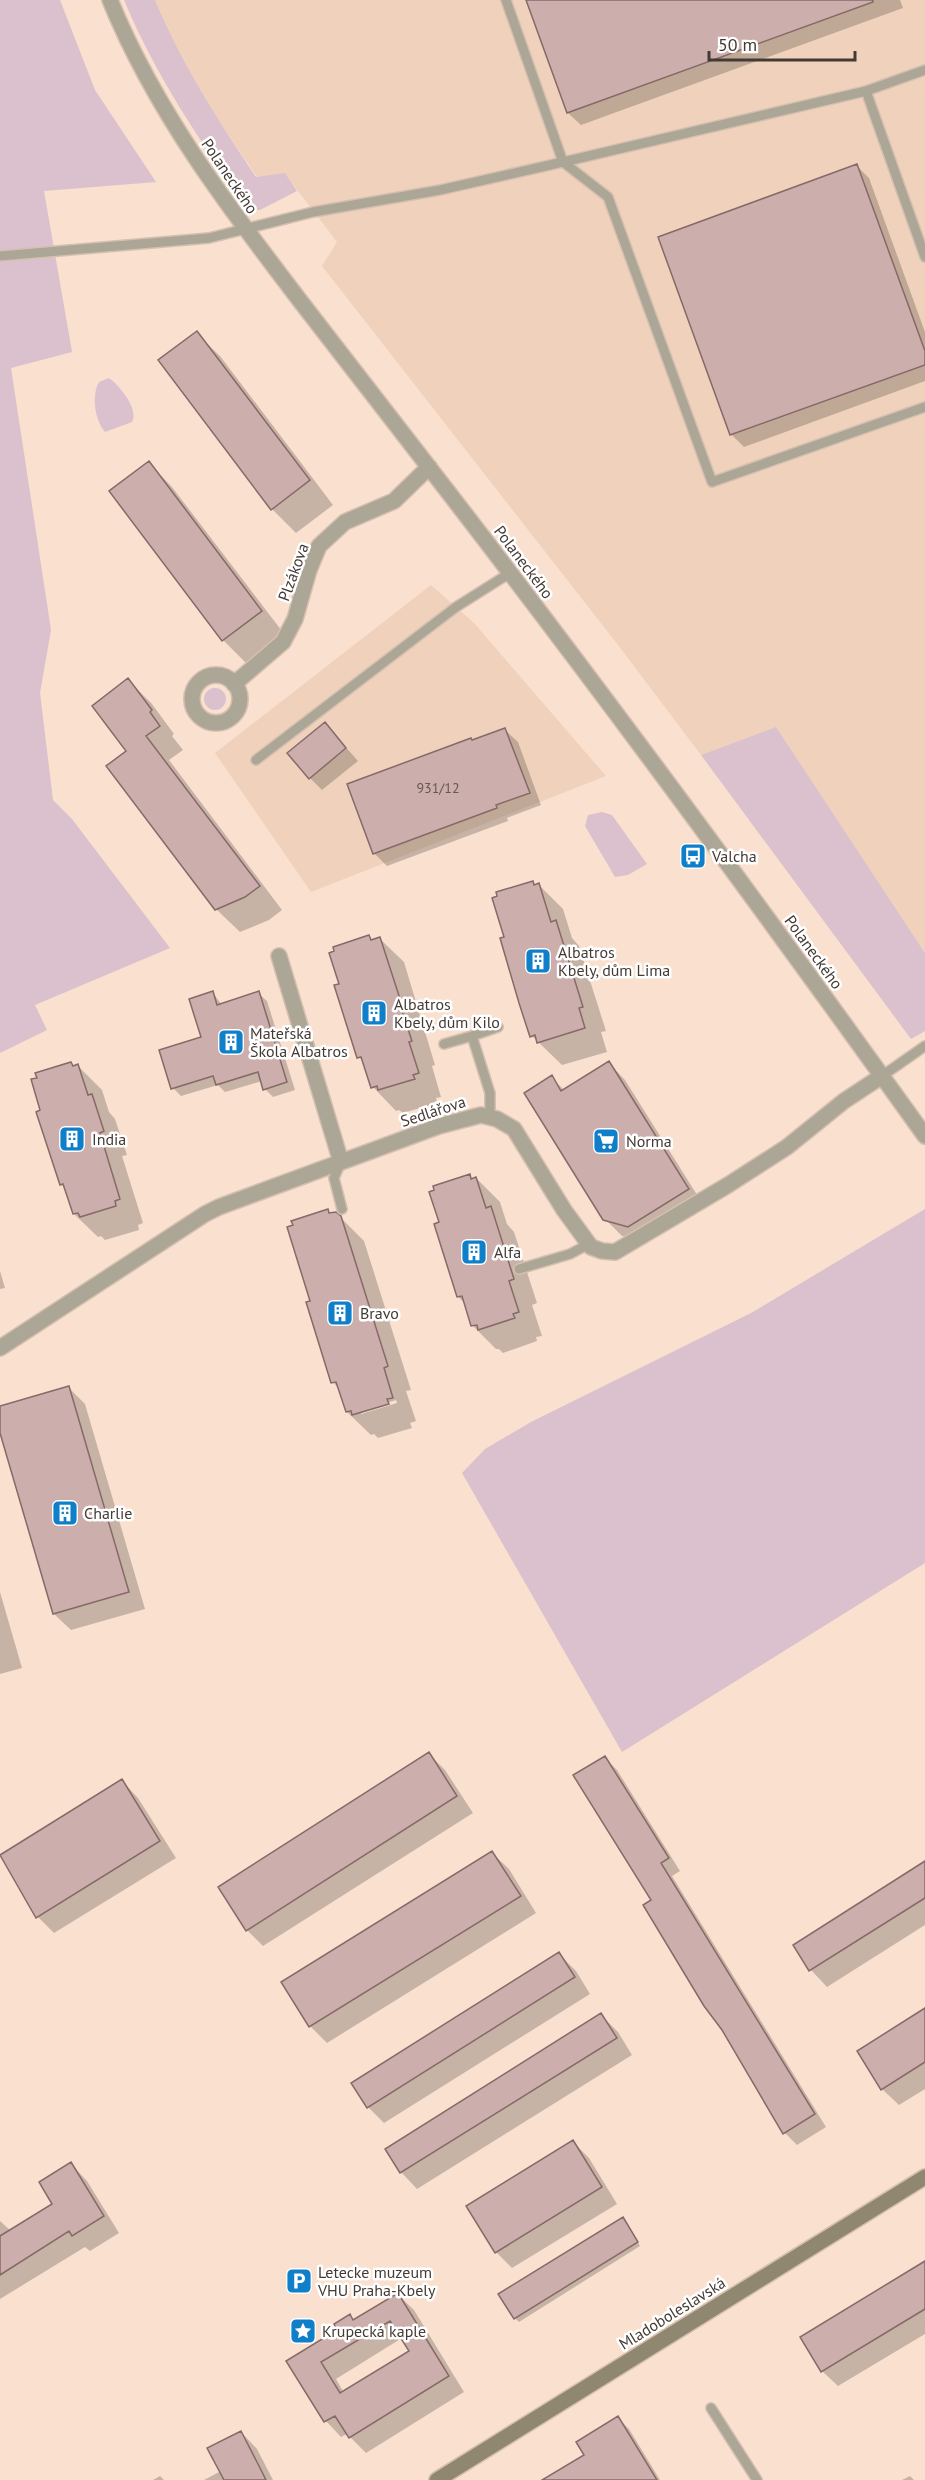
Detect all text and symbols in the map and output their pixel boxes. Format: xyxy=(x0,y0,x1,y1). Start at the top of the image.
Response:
scale bar xyxy=(709,24,854,62)
text: 50 m xyxy=(718,33,757,56)
street label: Polaneckého xyxy=(198,135,262,217)
street label: Polaneckého xyxy=(490,521,558,603)
street label: Plzákova xyxy=(273,540,313,604)
house number: 931/12 xyxy=(416,779,460,797)
bus stop icon: Valcha xyxy=(678,841,708,871)
place label: Valcha xyxy=(711,846,757,866)
street label: Polaneckého xyxy=(781,911,847,993)
place label: Albatros Kbely, dům Lima xyxy=(558,942,670,980)
building icon: Albatros Kbely, dům Lima xyxy=(523,946,553,976)
place label: Albatros Kbely, dům Kilo xyxy=(394,994,500,1032)
building icon: Albatros Kbely, dům Kilo xyxy=(359,998,389,1028)
place label: Mateřská Škola Albatros xyxy=(250,1023,348,1061)
building icon: Mateřská Škola Albatros xyxy=(216,1027,246,1057)
street label: Sedlářova xyxy=(398,1091,468,1131)
building icon: India xyxy=(57,1124,87,1154)
supermarket icon: Norma xyxy=(591,1126,621,1156)
place label: India xyxy=(92,1129,126,1149)
place label: Norma xyxy=(626,1131,672,1151)
building icon: Alfa xyxy=(459,1237,489,1267)
place label: Alfa xyxy=(494,1242,521,1262)
building icon: Bravo xyxy=(325,1298,355,1328)
place label: Bravo xyxy=(360,1303,399,1323)
building icon: Charlie xyxy=(50,1498,80,1528)
place label: Charlie xyxy=(84,1503,132,1523)
place label: Letecke muzeum VHU Praha-Kbely xyxy=(317,2262,436,2300)
parking icon: Letecke muzeum VHU Praha-Kbely xyxy=(284,2266,314,2296)
street label: Mladoboleslavská xyxy=(615,2272,729,2354)
place icon: Krupecká kaple xyxy=(288,2316,318,2346)
place label: Krupecká kaple xyxy=(322,2321,426,2341)

